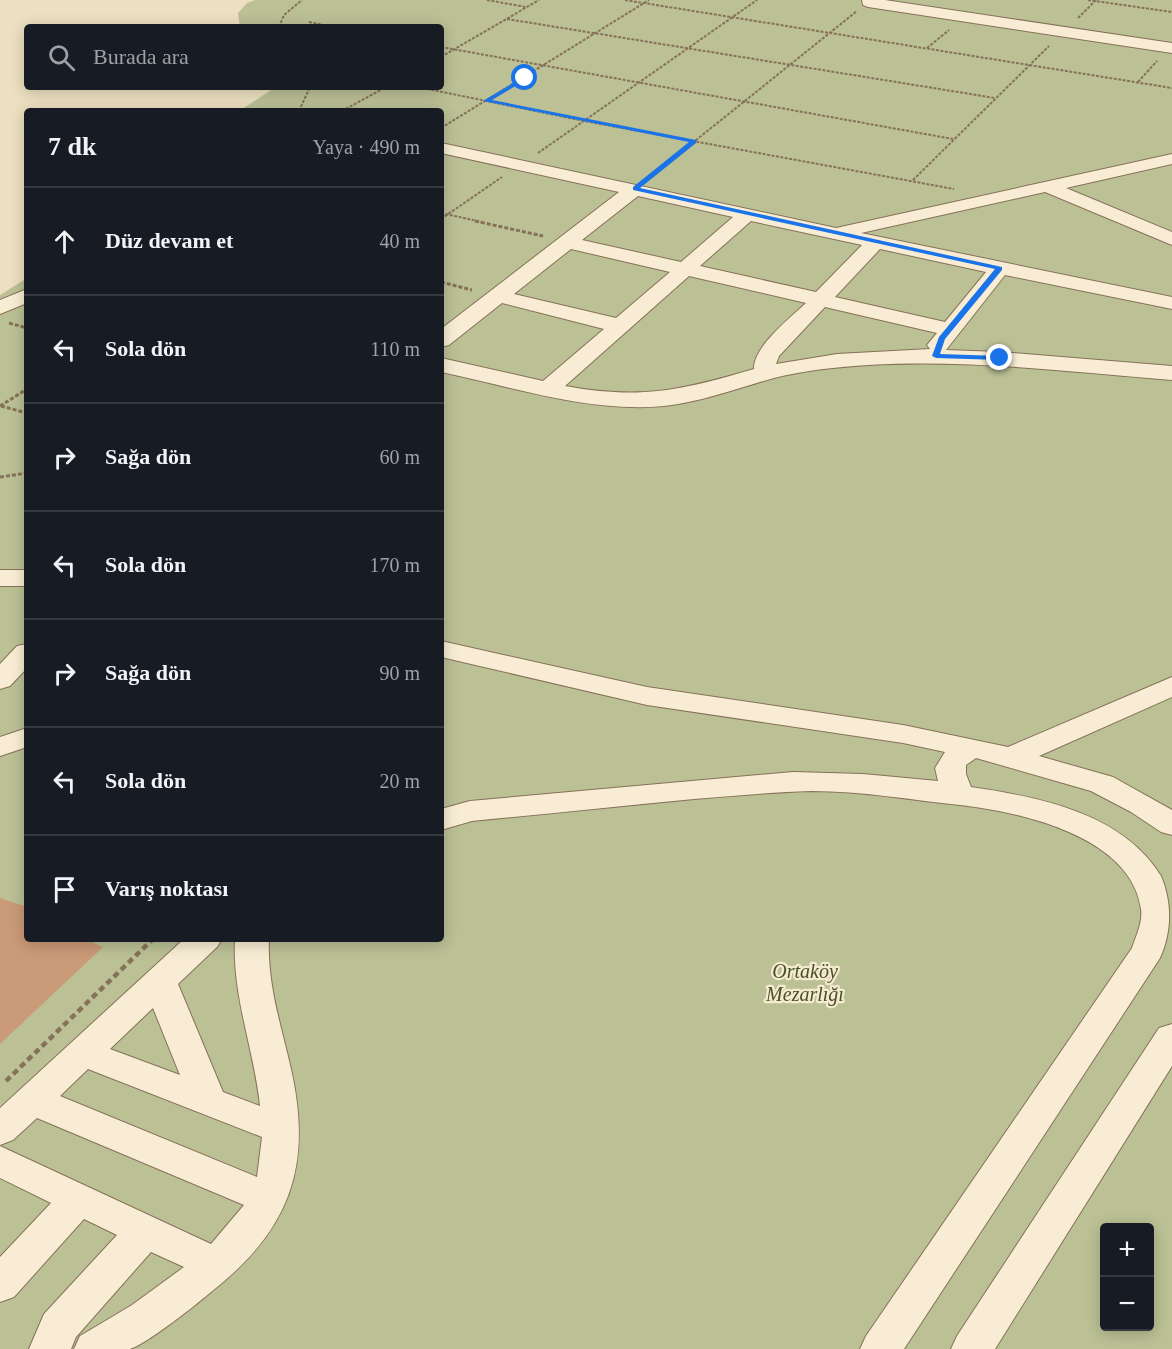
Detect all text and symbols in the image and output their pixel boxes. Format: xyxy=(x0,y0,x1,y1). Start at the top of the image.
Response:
search box xyxy=(24,24,444,90)
icon: search xyxy=(45,41,78,74)
text: Burada ara xyxy=(93,44,189,69)
route start xyxy=(511,64,537,90)
text: 7 dk xyxy=(48,132,96,161)
text: Yaya · 490 m xyxy=(313,136,420,158)
icon: ahead xyxy=(48,225,81,258)
text: Düz devam et xyxy=(105,228,233,253)
text: 40 m xyxy=(379,230,420,252)
icon: left xyxy=(48,333,81,366)
text: Sola dön xyxy=(105,336,186,361)
text: 110 m xyxy=(370,338,420,360)
route end xyxy=(986,344,1012,370)
icon: right xyxy=(48,441,81,474)
text: Sağa dön xyxy=(105,444,191,469)
text: 60 m xyxy=(379,446,420,468)
icon: left xyxy=(48,549,81,582)
text: Sola dön xyxy=(105,552,186,577)
text: 170 m xyxy=(369,554,420,576)
icon: right xyxy=(48,657,81,690)
text: Sağa dön xyxy=(105,660,191,685)
text: 90 m xyxy=(379,662,420,684)
icon: left xyxy=(48,765,81,798)
text: Sola dön xyxy=(105,768,186,793)
text: 20 m xyxy=(379,770,420,792)
icon: arrive xyxy=(48,873,81,906)
text: Varış noktası xyxy=(105,876,228,901)
park label: Ortaköy Mezarlığı xyxy=(765,960,844,1006)
map controls xyxy=(1100,1223,1154,1331)
button: + xyxy=(1100,1223,1154,1277)
button: − xyxy=(1100,1277,1154,1331)

